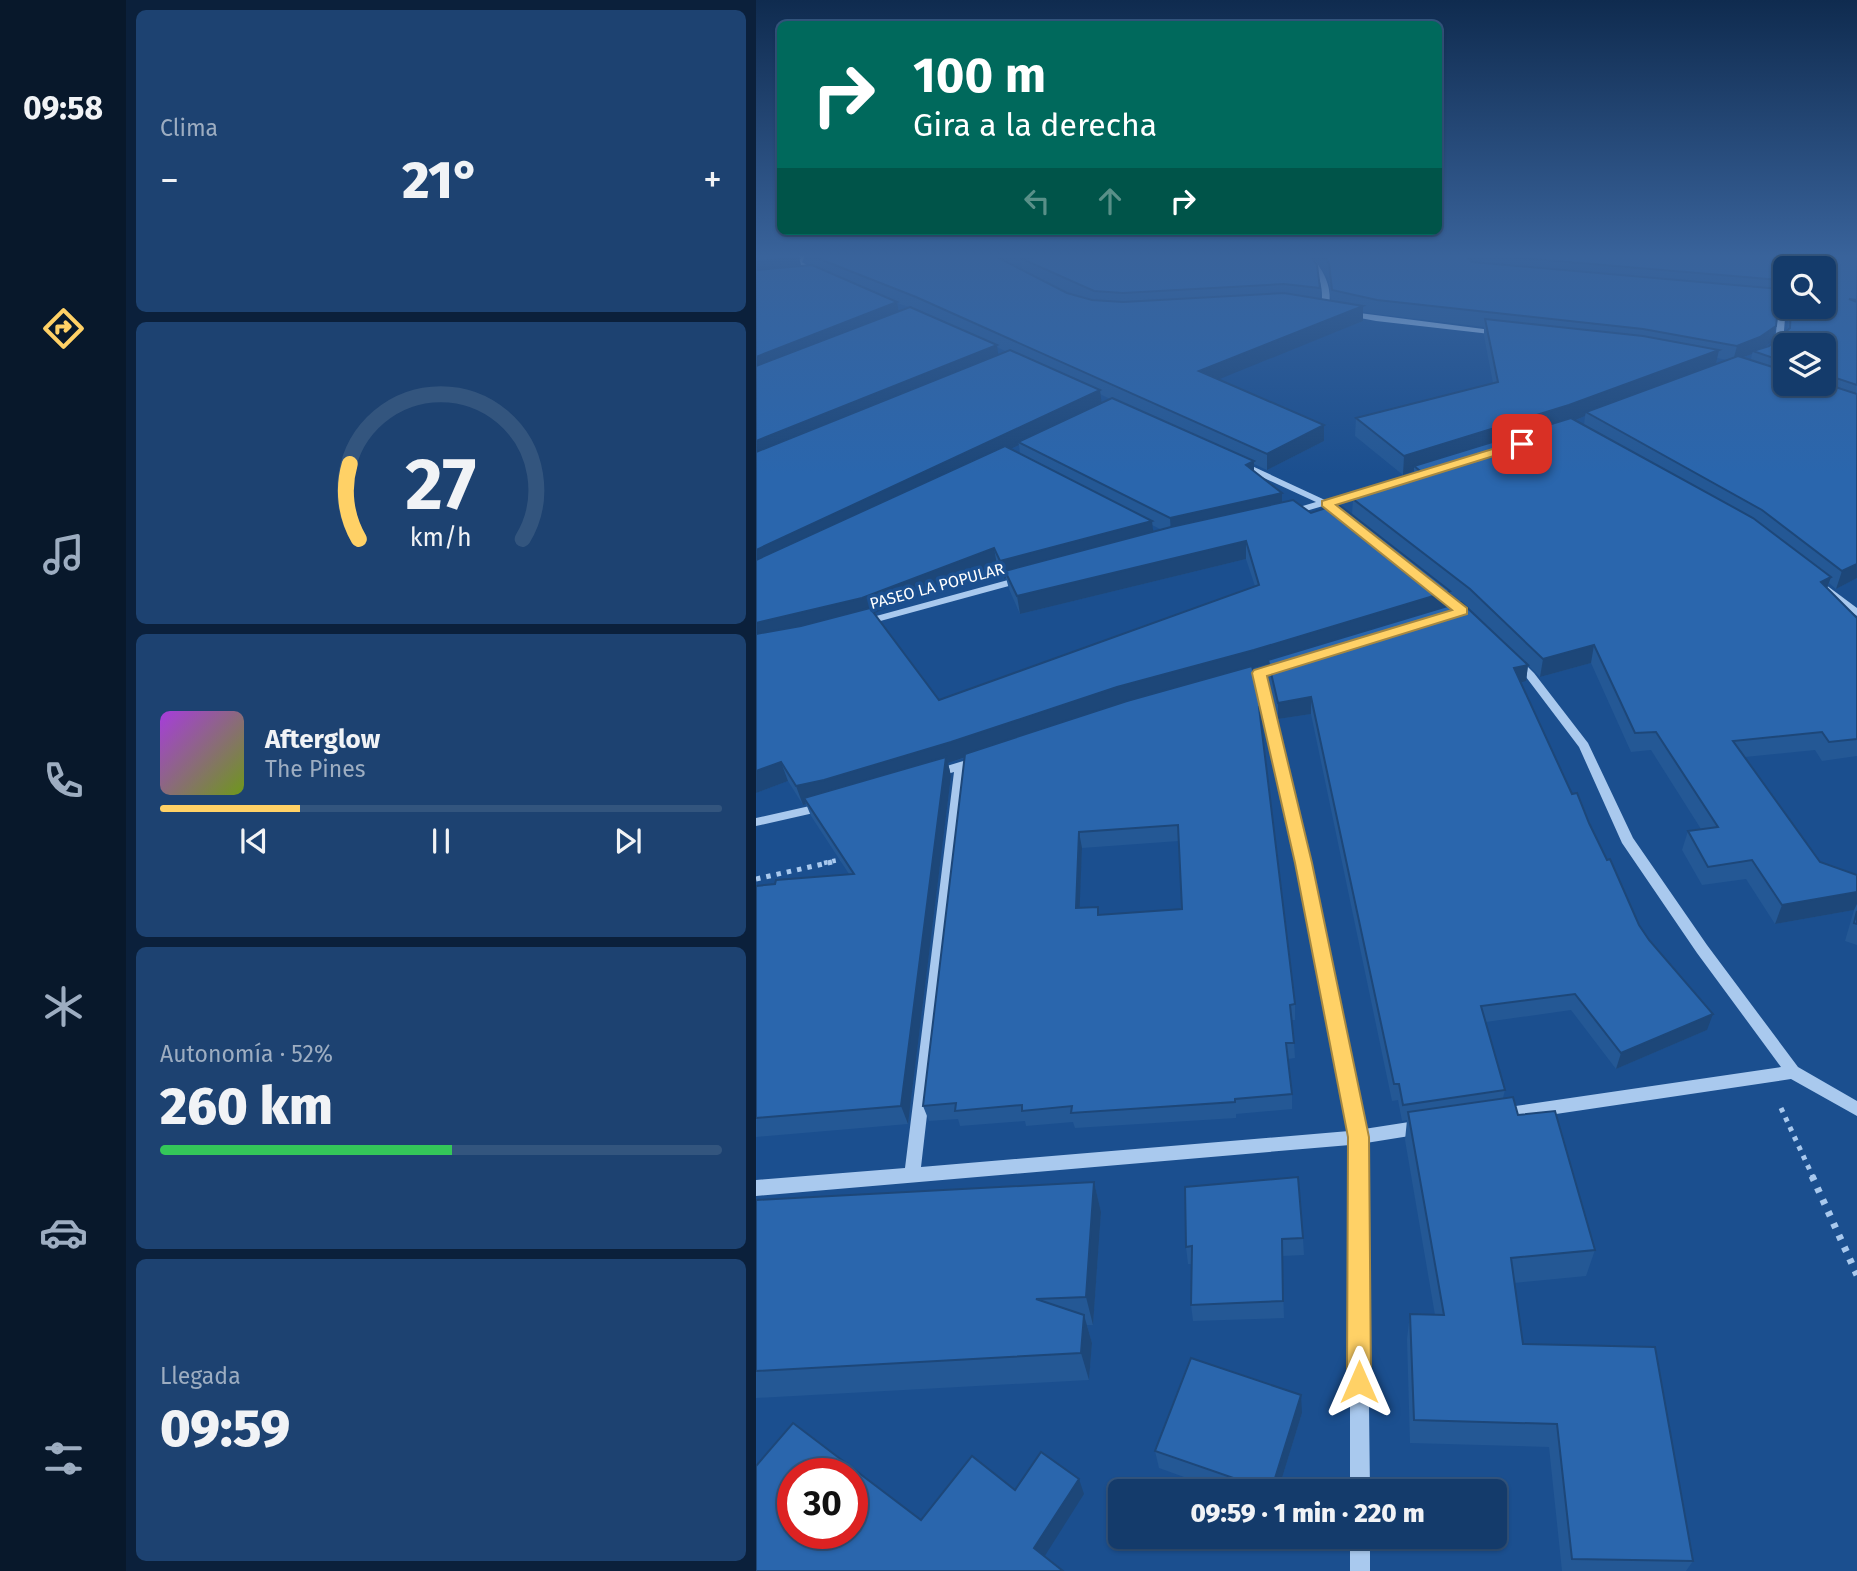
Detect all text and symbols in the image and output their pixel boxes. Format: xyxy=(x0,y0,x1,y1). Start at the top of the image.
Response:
text: 100 m xyxy=(913,46,1046,105)
icon: right xyxy=(798,49,889,140)
text: 09:58 xyxy=(23,89,103,127)
text: Gira a la derecha xyxy=(913,106,1157,144)
text: Clima xyxy=(160,114,218,142)
text: 21° xyxy=(402,149,480,212)
text: − xyxy=(160,157,179,203)
text: + xyxy=(703,157,722,203)
icon: left xyxy=(1018,182,1056,220)
icon: ahead xyxy=(1091,182,1129,220)
icon: right xyxy=(1164,182,1202,220)
map controls xyxy=(1773,256,1836,396)
button: search xyxy=(1773,256,1836,319)
icon: directions xyxy=(39,304,88,353)
button: layers xyxy=(1773,333,1836,396)
pin xyxy=(1492,414,1552,474)
icon: arrive xyxy=(1503,425,1541,463)
text: 27 xyxy=(406,442,476,529)
text: km/h xyxy=(410,523,472,553)
icon: music xyxy=(39,530,88,579)
street label: PASEO LA POPULAR xyxy=(868,559,1007,613)
text: Afterglow xyxy=(265,724,380,755)
text: The Pines xyxy=(265,755,366,783)
icon: phone xyxy=(39,756,88,805)
icon: previous xyxy=(235,822,273,860)
icon: pause xyxy=(422,822,460,860)
icon: next xyxy=(609,822,647,860)
icon: climate xyxy=(39,982,88,1031)
text: Autonomía · 52% xyxy=(160,1040,333,1068)
text: 260 km xyxy=(160,1075,333,1138)
icon: car xyxy=(39,1208,88,1257)
position arrow xyxy=(1322,1345,1396,1419)
text: Llegada xyxy=(160,1362,241,1390)
text: 09:59 xyxy=(160,1397,290,1460)
icon: filters xyxy=(39,1434,88,1483)
speed limit sign: 30 xyxy=(777,1458,868,1549)
text: 09:59 · 1 min · 220 m xyxy=(1190,1498,1425,1529)

